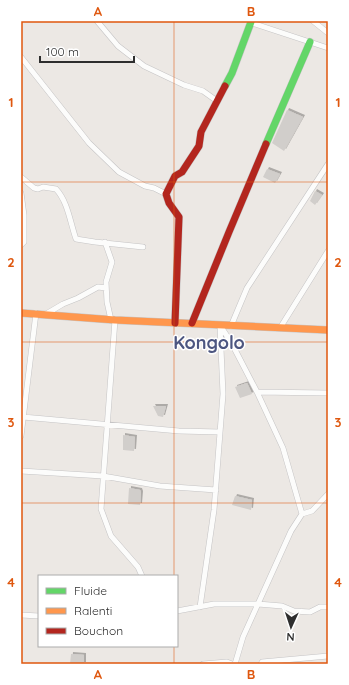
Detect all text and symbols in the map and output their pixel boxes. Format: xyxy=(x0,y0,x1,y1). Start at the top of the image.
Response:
text: A xyxy=(94,3,103,19)
text: B xyxy=(247,3,255,19)
scale bar xyxy=(40,38,134,64)
text: 100 m xyxy=(46,44,79,59)
text: 1 xyxy=(8,94,14,110)
text: 1 xyxy=(335,94,341,110)
text: 2 xyxy=(7,254,15,270)
text: 2 xyxy=(334,254,342,270)
district label: Kongolo xyxy=(173,331,245,354)
text: 3 xyxy=(8,414,15,430)
text: 3 xyxy=(335,414,342,430)
text: 4 xyxy=(7,574,15,590)
text: 4 xyxy=(334,574,342,590)
legend xyxy=(38,575,178,647)
text: Fluide xyxy=(74,583,107,598)
text: Ralenti xyxy=(74,603,112,618)
north arrow xyxy=(271,607,311,647)
text: Bouchon xyxy=(74,623,123,638)
text: N xyxy=(286,630,295,644)
text: A xyxy=(94,666,103,682)
text: B xyxy=(247,666,255,682)

